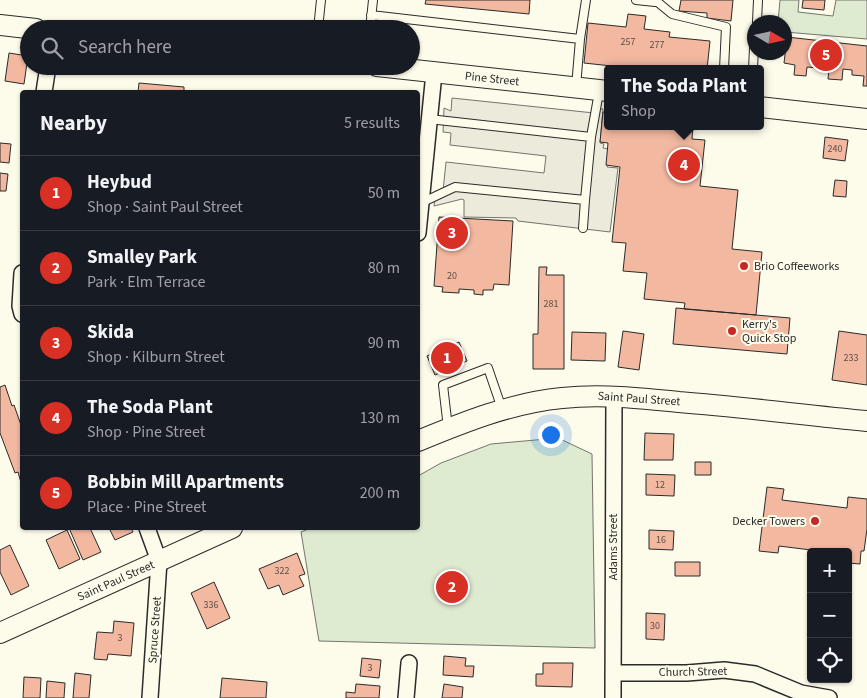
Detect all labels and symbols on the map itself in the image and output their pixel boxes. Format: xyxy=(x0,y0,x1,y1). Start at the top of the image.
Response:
north arrow xyxy=(747,15,792,60)
house number: 257 xyxy=(621,35,635,49)
pin: 5 xyxy=(810,36,842,74)
house number: 277 xyxy=(650,38,664,52)
street label: Pine Street xyxy=(464,68,520,90)
house number: 240 xyxy=(828,142,842,156)
pin: 4 xyxy=(668,146,700,184)
pin: 3 xyxy=(436,214,468,252)
place label: Brio Coffeeworks xyxy=(754,258,839,275)
marker: Brio Coffeeworks xyxy=(738,260,750,272)
house number: 20 xyxy=(447,269,457,283)
house number: 281 xyxy=(544,297,558,311)
place label: Kerry's Quick Stop xyxy=(742,316,797,347)
marker: Kerry's Quick Stop xyxy=(726,325,738,337)
pin: 1 xyxy=(431,339,463,377)
house number: 233 xyxy=(844,351,858,365)
street label: Saint Paul Street xyxy=(597,388,681,410)
your location xyxy=(538,422,564,448)
house number: 12 xyxy=(655,478,665,492)
place label: Decker Towers xyxy=(732,513,805,530)
street label: Adams Street xyxy=(605,514,622,580)
marker: Decker Towers xyxy=(809,515,821,527)
house number: 16 xyxy=(656,533,666,547)
street label: Saint Paul Street xyxy=(75,556,157,606)
house number: 322 xyxy=(275,564,289,578)
pin: 2 xyxy=(436,568,468,606)
street label: Spruce Street xyxy=(144,596,166,664)
house number: 336 xyxy=(204,598,218,612)
house number: 30 xyxy=(650,619,660,633)
house number: 3 xyxy=(118,631,123,645)
house number: 3 xyxy=(368,661,373,675)
street label: Church Street xyxy=(659,663,727,681)

